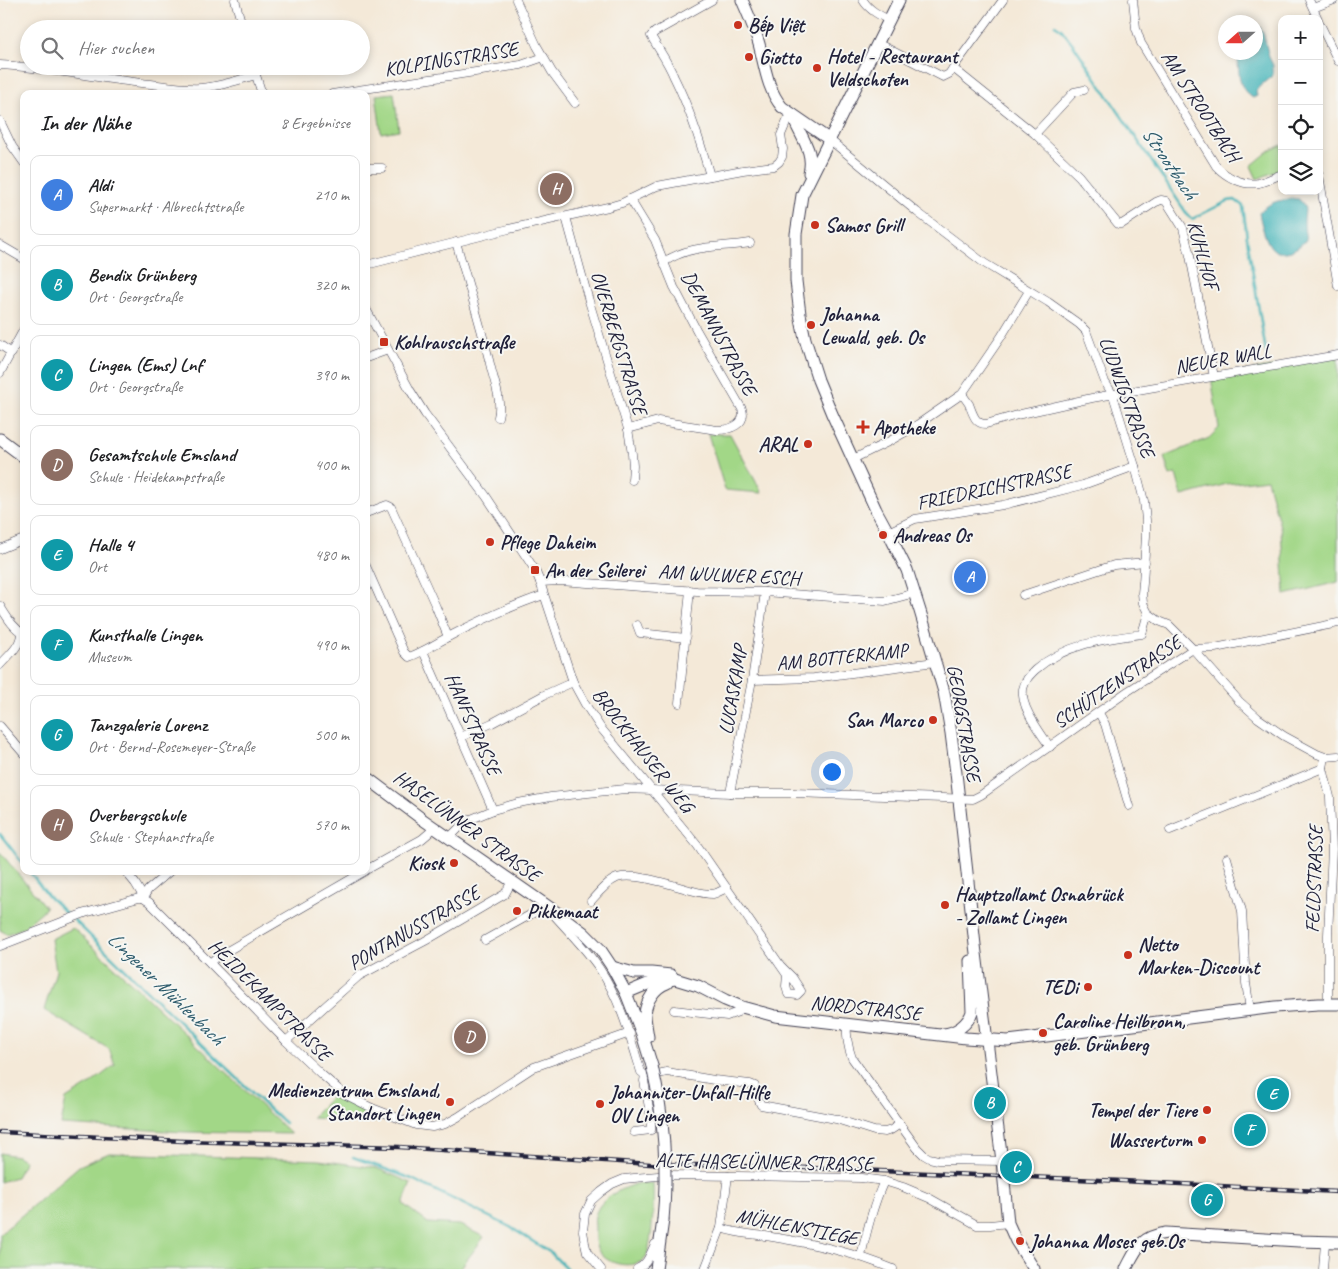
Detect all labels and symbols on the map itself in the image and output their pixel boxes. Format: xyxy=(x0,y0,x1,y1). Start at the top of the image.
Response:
place label: Bếp Việt xyxy=(748,13,807,38)
north arrow xyxy=(1218,15,1263,60)
marker: Bếp Việt xyxy=(732,19,744,31)
street label: KOLPINGSTRASSE xyxy=(382,36,522,82)
place label: Hotel - Restaurant Veldschoten xyxy=(827,44,960,92)
place label: Giotto xyxy=(759,45,802,70)
street label: AM STROOTBACH xyxy=(1156,46,1248,169)
marker: Giotto xyxy=(743,51,755,63)
marker: Hotel - Restaurant Veldschoten xyxy=(811,62,823,74)
water label: Strootbach xyxy=(1136,122,1204,205)
pin: H xyxy=(540,170,572,208)
place label: Samos Grill xyxy=(825,213,906,238)
street label: KUHLHOF xyxy=(1182,218,1225,296)
marker: Samos Grill xyxy=(809,219,821,231)
street label: DEMANNSTRASSE xyxy=(676,267,763,402)
street label: OVERBERGSTRASSE xyxy=(585,268,654,421)
place label: Johanna Lewald, geb. Os xyxy=(819,302,926,350)
marker: Johanna Lewald, geb. Os xyxy=(805,319,817,331)
place label: Kohlrauschstraße xyxy=(394,330,516,355)
street label: LUDWIGSTRASSE xyxy=(1094,333,1161,463)
marker: Kohlrauschstraße xyxy=(378,336,390,348)
street label: NEUER WALL xyxy=(1173,338,1274,380)
place label: Apotheke xyxy=(873,415,936,440)
marker: Apotheke xyxy=(857,421,869,433)
place label: ARAL xyxy=(759,432,798,457)
marker: ARAL xyxy=(802,438,814,450)
street label: FRIEDRICHSTRASSE xyxy=(915,458,1076,516)
place label: Andreas Os xyxy=(893,523,973,548)
marker: Andreas Os xyxy=(877,529,889,541)
place label: Pflege Daheim xyxy=(500,530,597,555)
marker: Pflege Daheim xyxy=(484,536,496,548)
place label: An der Seilerei xyxy=(545,558,647,583)
pin: A xyxy=(954,558,986,596)
street label: AM WULWER ESCH xyxy=(657,559,803,591)
marker: An der Seilerei xyxy=(529,564,541,576)
street label: SCHÜTZENSTRASSE xyxy=(1048,628,1188,734)
street label: AM BOTTERKAMP xyxy=(775,637,911,676)
street label: LUCASKAMP xyxy=(713,641,754,736)
street label: GEORGSTRASSE xyxy=(941,662,987,786)
street label: HANFSTRASSE xyxy=(439,669,508,782)
street label: BROCKHAUSER WEG xyxy=(587,683,701,820)
place label: San Marco xyxy=(846,708,925,733)
marker: San Marco xyxy=(927,714,939,726)
your location xyxy=(819,759,845,785)
street label: HASELÜNNER STRASSE xyxy=(389,764,548,889)
street label: FELDSTRASSE xyxy=(1300,822,1328,933)
place label: Kiosk xyxy=(408,851,446,876)
marker: Kiosk xyxy=(448,857,460,869)
street label: PONTANUSSTRASSE xyxy=(344,879,487,976)
place label: Hauptzollamt Osnabrück - Zollamt Lingen xyxy=(955,882,1124,930)
place label: Pikkemaat xyxy=(527,899,600,924)
marker: Hauptzollamt Osnabrück - Zollamt Lingen xyxy=(939,899,951,911)
marker: Pikkemaat xyxy=(511,905,523,917)
water label: Lingener Mühlenbach xyxy=(102,926,231,1051)
place label: Netto Marken-Discount xyxy=(1138,932,1262,980)
street label: HEIDEKAMPSTRASSE xyxy=(203,933,339,1069)
marker: Netto Marken-Discount xyxy=(1122,949,1134,961)
place label: TEDi xyxy=(1043,975,1081,1000)
marker: TEDi xyxy=(1082,981,1094,993)
street label: NORDSTRASSE xyxy=(809,990,926,1027)
place label: Caroline Heilbronn, geb. Grünberg xyxy=(1053,1009,1185,1057)
pin: D xyxy=(454,1018,486,1056)
marker: Caroline Heilbronn, geb. Grünberg xyxy=(1037,1027,1049,1039)
pin: E xyxy=(1257,1075,1289,1113)
place label: Medienzentrum Emsland, Standort Lingen xyxy=(268,1078,441,1126)
place label: Johanniter-Unfall-Hilfe OV Lingen xyxy=(608,1080,771,1128)
pin: B xyxy=(974,1084,1006,1122)
marker: Medienzentrum Emsland, Standort Lingen xyxy=(444,1096,456,1108)
marker: Johanniter-Unfall-Hilfe OV Lingen xyxy=(594,1098,606,1110)
place label: Tempel der Tiere xyxy=(1089,1098,1198,1123)
marker: Tempel der Tiere xyxy=(1201,1104,1213,1116)
pin: F xyxy=(1234,1111,1266,1149)
place label: Wasserturm xyxy=(1108,1128,1194,1153)
marker: Wasserturm xyxy=(1196,1134,1208,1146)
street label: ALTE HASELÜNNER STRASSE xyxy=(655,1148,876,1176)
pin: C xyxy=(1000,1148,1032,1186)
pin: G xyxy=(1191,1181,1223,1219)
street label: MÜHLENSTIEGE xyxy=(734,1203,862,1251)
place label: Johanna Moses geb.Os xyxy=(1028,1229,1186,1254)
marker: Johanna Moses geb.Os xyxy=(1014,1235,1026,1247)

